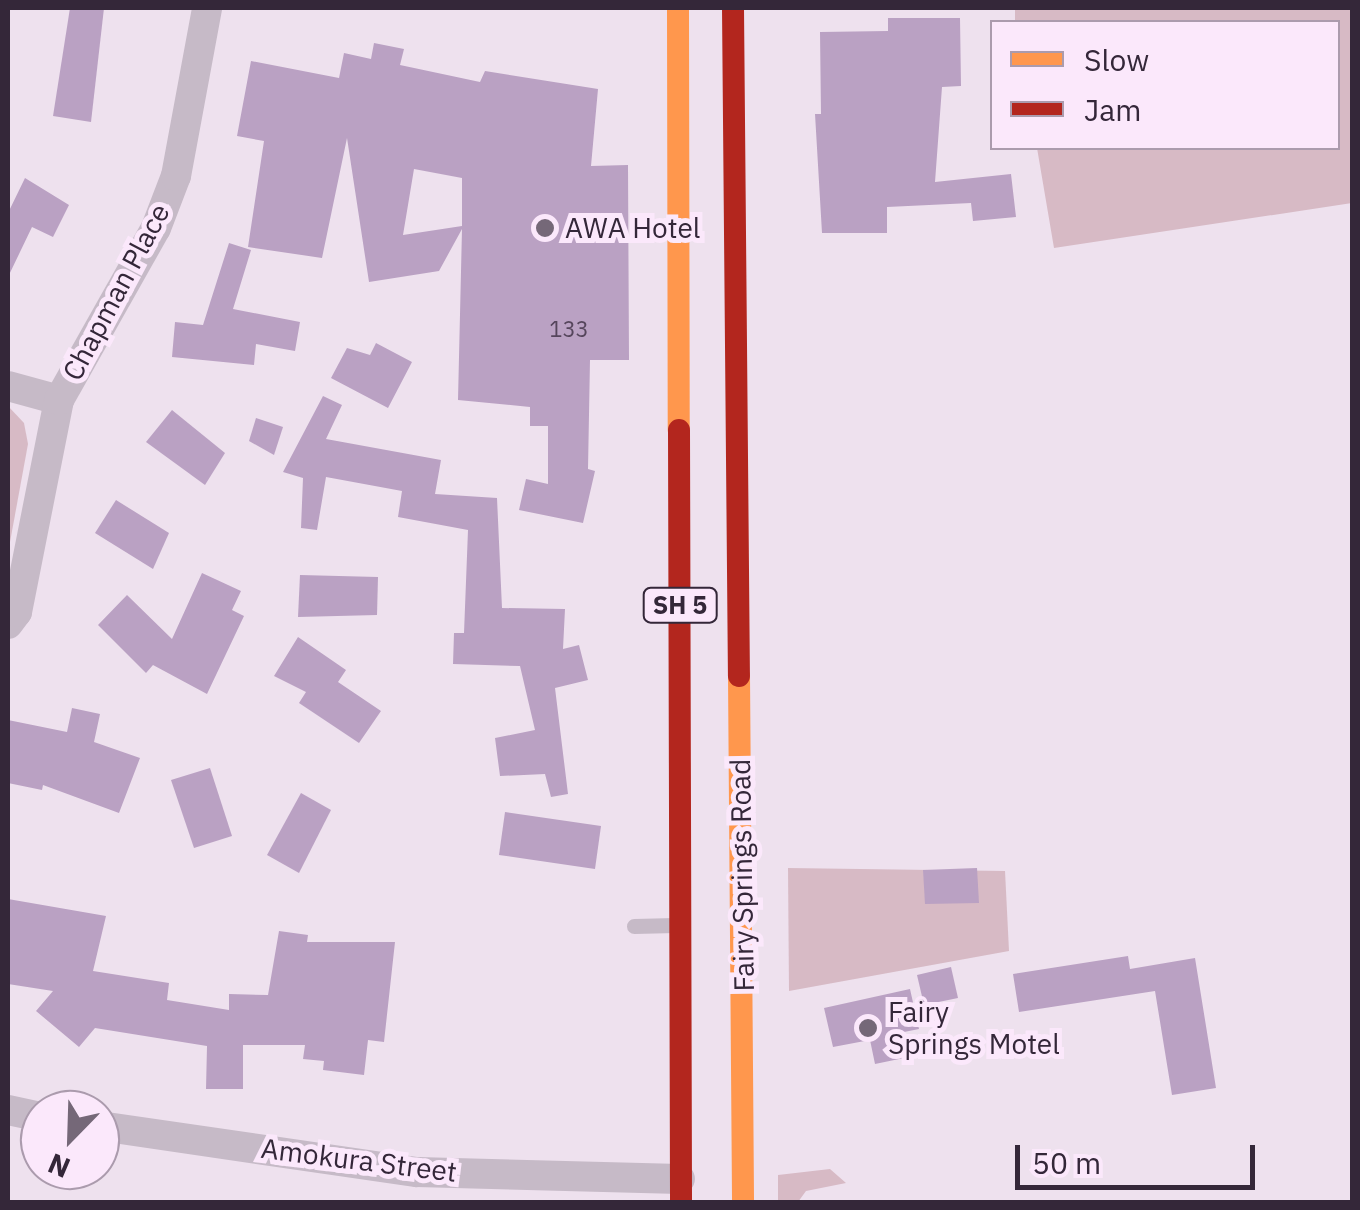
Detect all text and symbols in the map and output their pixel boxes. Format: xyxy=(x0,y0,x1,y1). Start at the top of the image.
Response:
legend xyxy=(990,20,1340,150)
text: Slow xyxy=(1084,40,1149,79)
text: Jam xyxy=(1084,90,1142,129)
street label: Chapman Place xyxy=(55,198,177,386)
place label: AWA Hotel xyxy=(565,211,700,245)
marker: AWA Hotel xyxy=(534,217,556,239)
house number: 133 xyxy=(549,316,589,342)
road number: SH 5 xyxy=(642,585,718,625)
street label: Fairy Springs Road xyxy=(723,758,761,992)
place label: Fairy Springs Motel xyxy=(888,995,1060,1061)
marker: Fairy Springs Motel xyxy=(857,1017,879,1039)
north arrow xyxy=(20,1090,120,1190)
scale bar xyxy=(1020,1125,1260,1187)
street label: Amokura Street xyxy=(259,1131,459,1189)
text: 50 m xyxy=(1032,1143,1101,1182)
text: N xyxy=(42,1145,75,1187)

